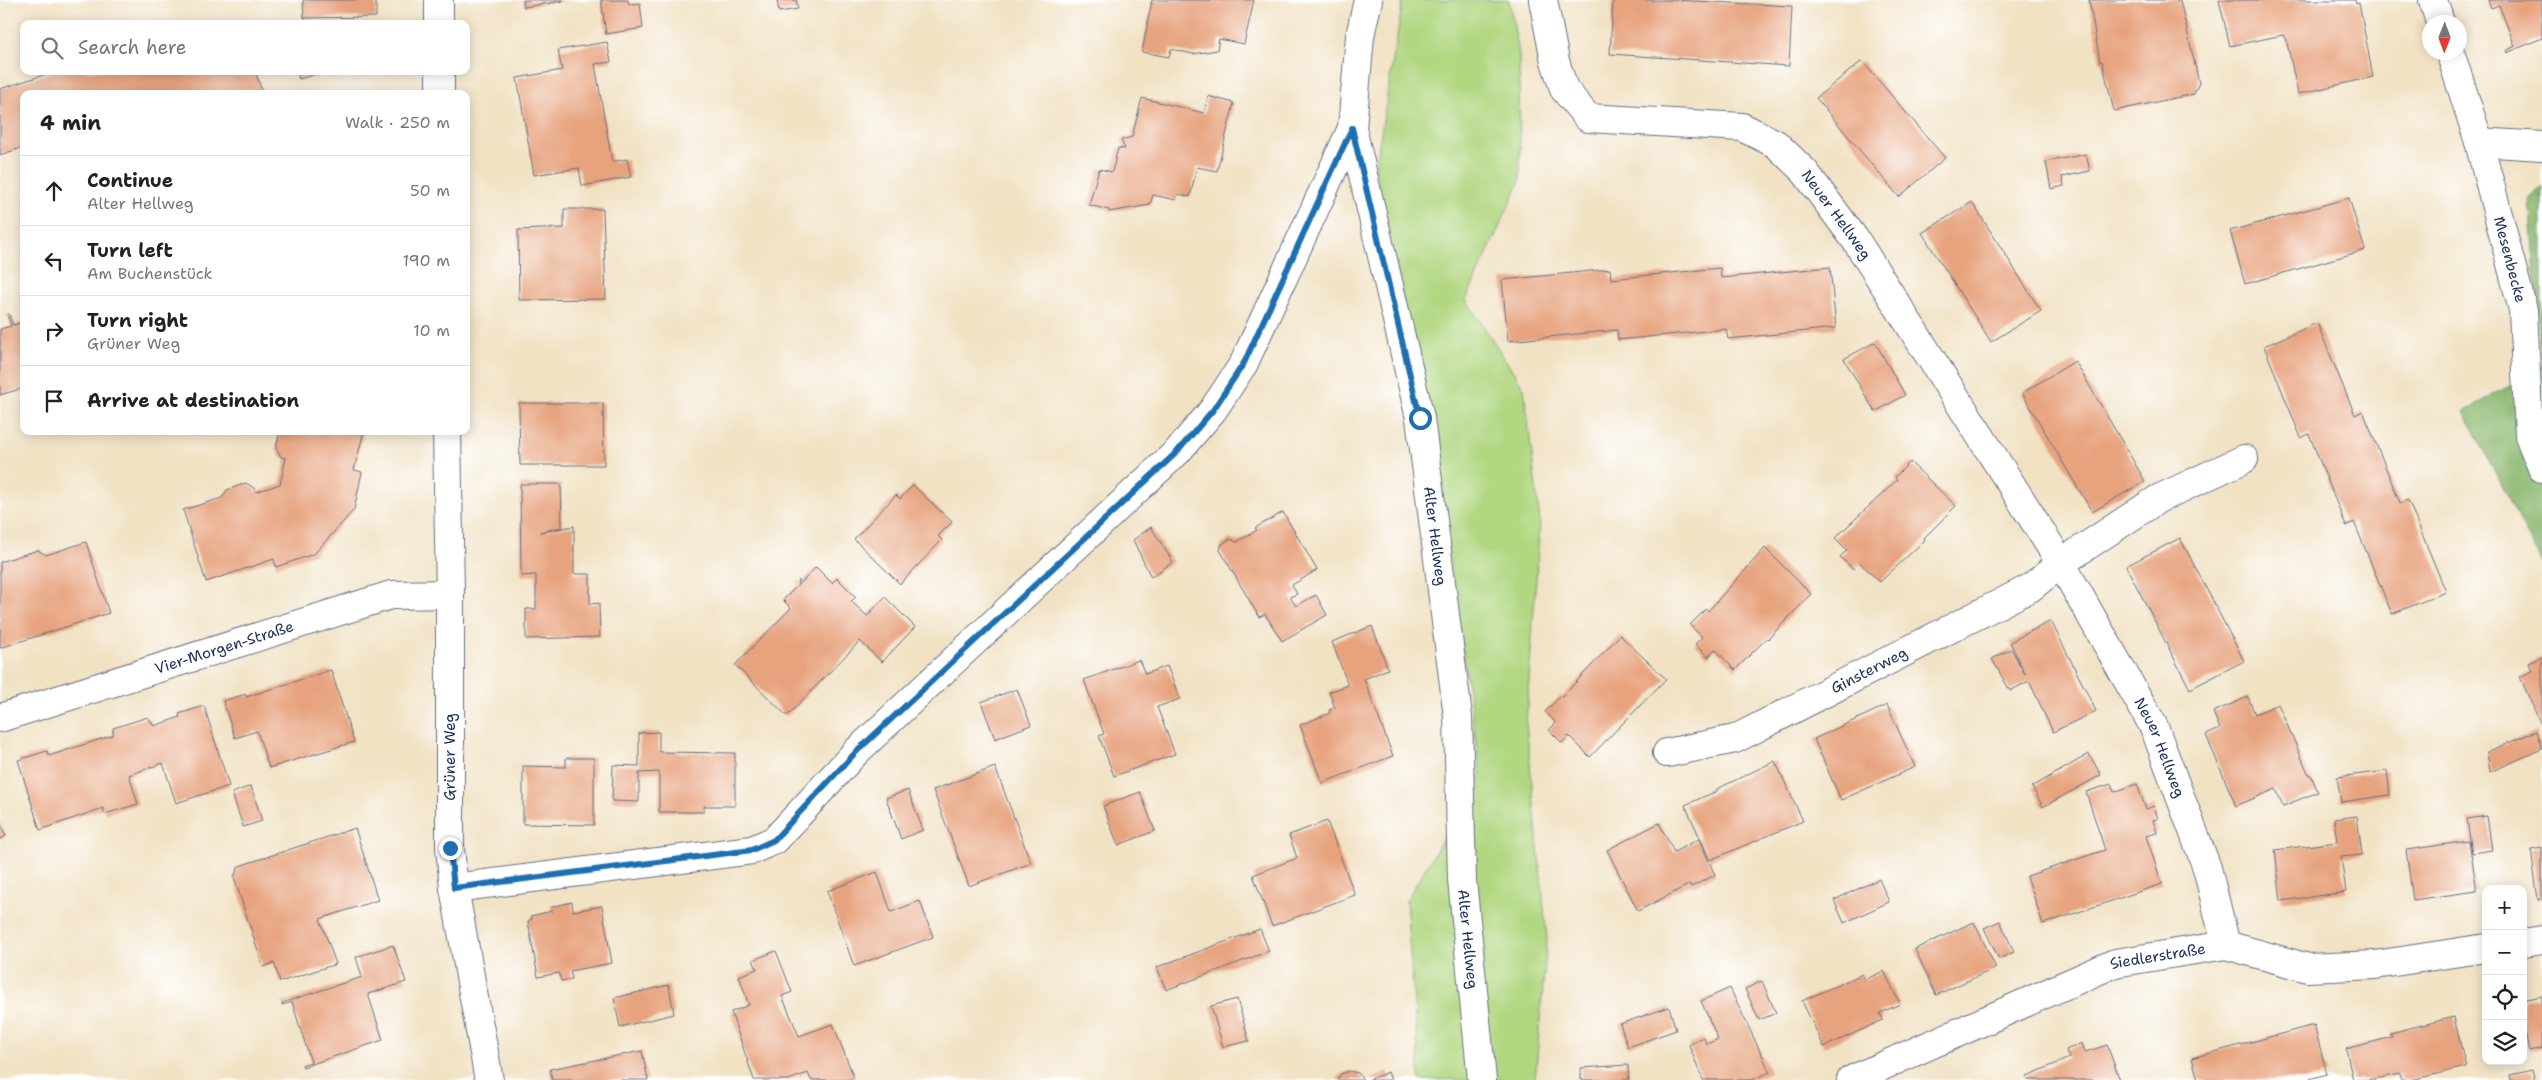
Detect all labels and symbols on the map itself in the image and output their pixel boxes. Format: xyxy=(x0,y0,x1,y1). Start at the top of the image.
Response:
north arrow xyxy=(2422,15,2467,60)
street label: Neuer Hellweg xyxy=(1797,166,1876,264)
street label: Mesenbecke xyxy=(2489,214,2531,305)
route start xyxy=(1409,407,1432,430)
street label: Alter Hellweg xyxy=(1419,485,1451,587)
street label: Vier-Morgen-Straße xyxy=(152,616,296,679)
street label: Ginsterweg xyxy=(1827,643,1911,698)
street label: Neuer Hellweg xyxy=(2129,694,2190,800)
street label: Grüner Weg xyxy=(440,713,460,801)
route end xyxy=(439,837,462,860)
street label: Alter Hellweg xyxy=(1453,888,1483,990)
street label: Siedlerstraße xyxy=(2106,938,2207,974)

